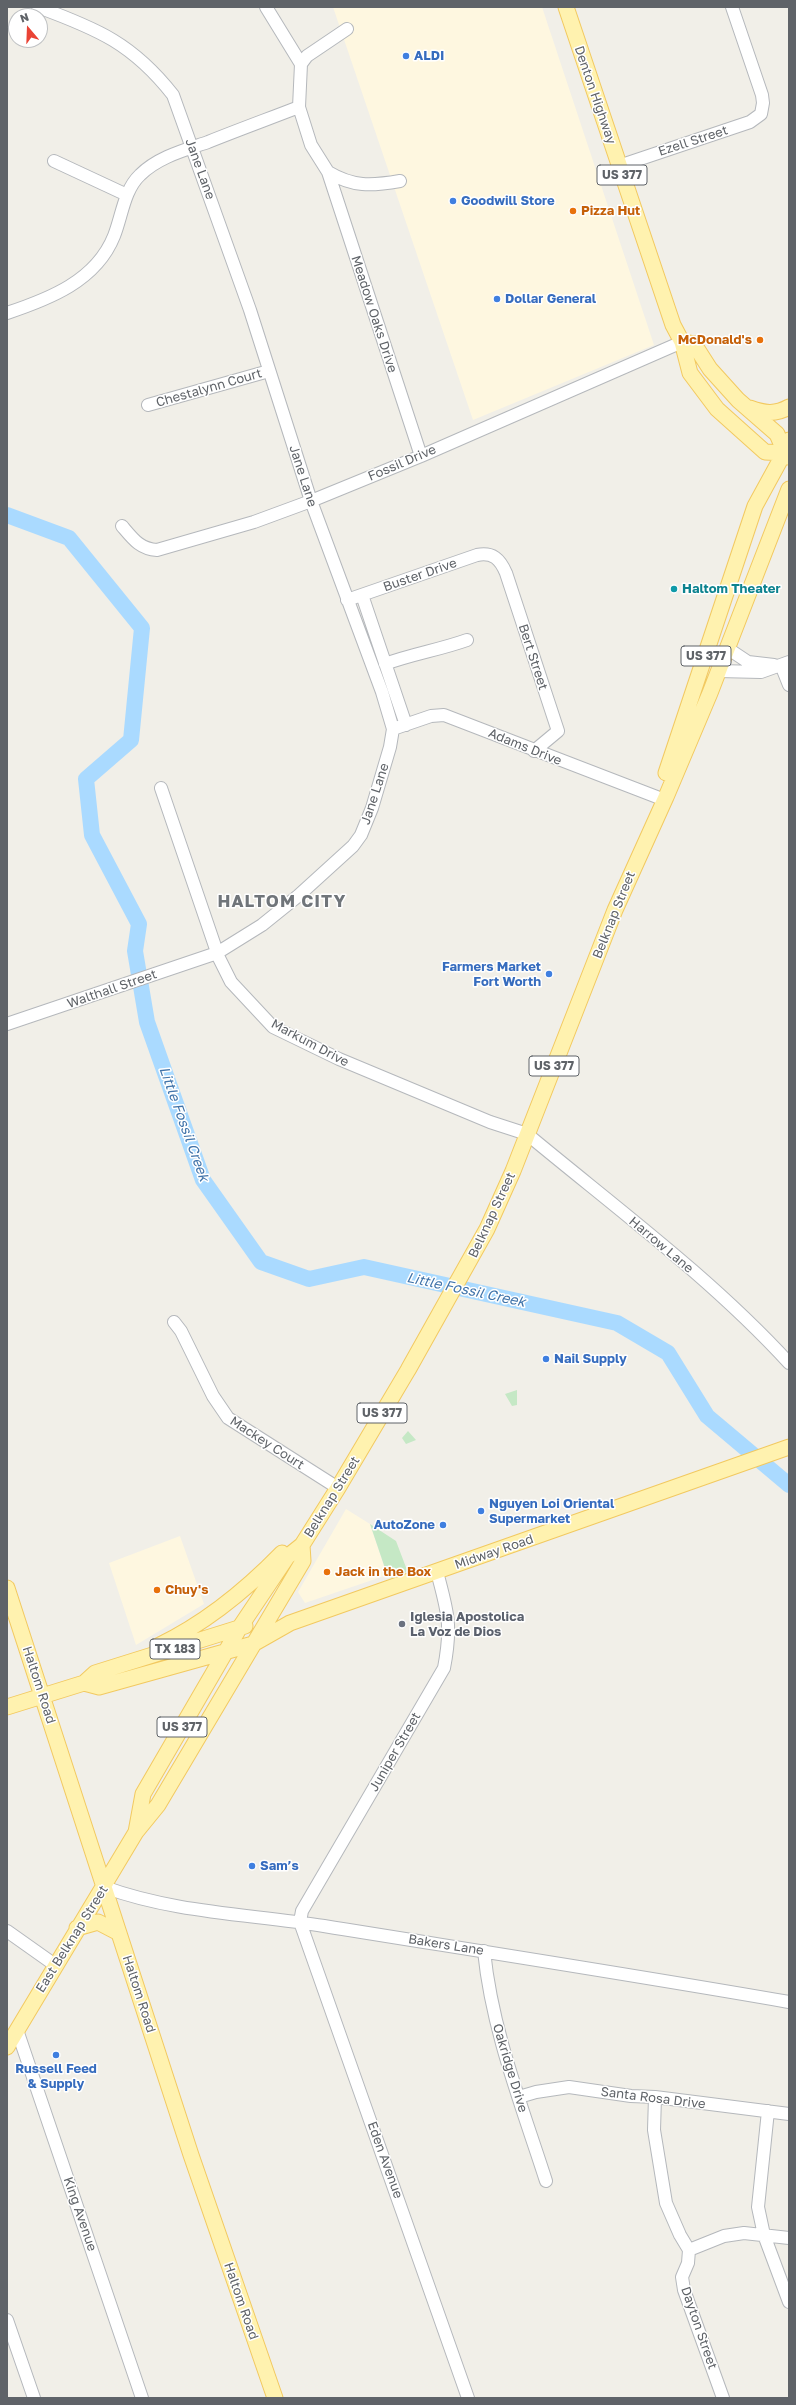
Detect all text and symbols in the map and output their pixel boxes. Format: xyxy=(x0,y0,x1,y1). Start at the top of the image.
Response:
north arrow xyxy=(8,8,48,48)
text: N xyxy=(18,10,30,25)
street label: Denton Highway xyxy=(571,44,619,146)
place label: ALDI xyxy=(414,48,444,64)
marker: ALDI xyxy=(401,51,411,61)
street label: Ezell Street xyxy=(656,122,730,160)
street label: Jane Lane xyxy=(182,136,218,202)
road number: US 377 xyxy=(597,165,647,185)
place label: Goodwill Store xyxy=(461,193,555,209)
marker: Goodwill Store xyxy=(448,196,458,206)
place label: Pizza Hut xyxy=(581,203,640,219)
marker: Pizza Hut xyxy=(568,206,578,216)
street label: Meadow Oaks Drive xyxy=(348,253,400,375)
place label: Dollar General xyxy=(505,291,596,307)
marker: Dollar General xyxy=(492,294,502,304)
place label: McDonald's xyxy=(678,332,752,348)
marker: McDonald's xyxy=(755,335,765,345)
street label: Chestalynn Court xyxy=(154,365,264,411)
street label: Fossil Drive xyxy=(366,442,438,484)
street label: Jane Lane xyxy=(286,443,320,509)
street label: Buster Drive xyxy=(381,555,459,595)
place label: Haltom Theater xyxy=(682,581,781,597)
marker: Haltom Theater xyxy=(669,584,679,594)
street label: Bert Street xyxy=(515,622,551,692)
road number: US 377 xyxy=(681,646,731,666)
street label: Adams Drive xyxy=(486,725,564,769)
street label: Jane Lane xyxy=(358,761,392,827)
street label: Belknap Street xyxy=(589,869,639,961)
district label: HALTOM CITY xyxy=(218,892,346,912)
place label: Farmers Market Fort Worth xyxy=(442,959,541,990)
street label: Walthall Street xyxy=(65,966,159,1012)
marker: Farmers Market Fort Worth xyxy=(544,969,554,979)
street label: Markum Drive xyxy=(268,1016,352,1070)
road number: US 377 xyxy=(529,1056,579,1076)
water label: Little Fossil Creek xyxy=(155,1064,213,1184)
street label: Belknap Street xyxy=(465,1170,519,1260)
street label: Harrow Lane xyxy=(626,1214,696,1276)
water label: Little Fossil Creek xyxy=(405,1269,527,1311)
place label: Nail Supply xyxy=(554,1351,627,1367)
marker: Nail Supply xyxy=(541,1354,551,1364)
road number: US 377 xyxy=(357,1403,407,1423)
street label: Mackey Court xyxy=(227,1413,307,1473)
street label: Belknap Street xyxy=(301,1454,363,1540)
place label: Nguyen Loi Oriental Supermarket xyxy=(489,1496,614,1527)
marker: Nguyen Loi Oriental Supermarket xyxy=(476,1506,486,1516)
place label: AutoZone xyxy=(374,1517,435,1533)
marker: AutoZone xyxy=(438,1520,448,1530)
street label: Midway Road xyxy=(453,1531,535,1573)
place label: Jack in the Box xyxy=(335,1564,431,1580)
marker: Jack in the Box xyxy=(322,1567,332,1577)
place label: Chuy's xyxy=(165,1582,208,1598)
marker: Chuy's xyxy=(152,1585,162,1595)
place label: Iglesia Apostolica La Voz de Dios xyxy=(410,1609,524,1640)
marker: Iglesia Apostolica La Voz de Dios xyxy=(397,1619,407,1629)
road number: TX 183 xyxy=(150,1639,200,1659)
street label: Haltom Road xyxy=(19,1644,59,1726)
street label: Juniper Street xyxy=(366,1710,424,1794)
road number: US 377 xyxy=(157,1717,207,1737)
place label: Sam’s xyxy=(260,1858,299,1874)
marker: Sam’s xyxy=(247,1861,257,1871)
street label: East Belknap Street xyxy=(33,1883,111,1995)
street label: Bakers Lane xyxy=(407,1931,485,1959)
street label: Haltom Road xyxy=(119,1953,159,2035)
street label: Oakridge Drive xyxy=(489,2022,531,2114)
marker: Russell Feed & Supply xyxy=(51,2050,61,2060)
place label: Russell Feed & Supply xyxy=(15,2061,97,2092)
street label: Santa Rosa Drive xyxy=(600,2084,706,2112)
street label: Eden Avenue xyxy=(364,2120,406,2200)
street label: King Avenue xyxy=(60,2175,100,2253)
street label: Haltom Road xyxy=(220,2260,262,2342)
street label: Dayton Street xyxy=(678,2285,720,2371)

